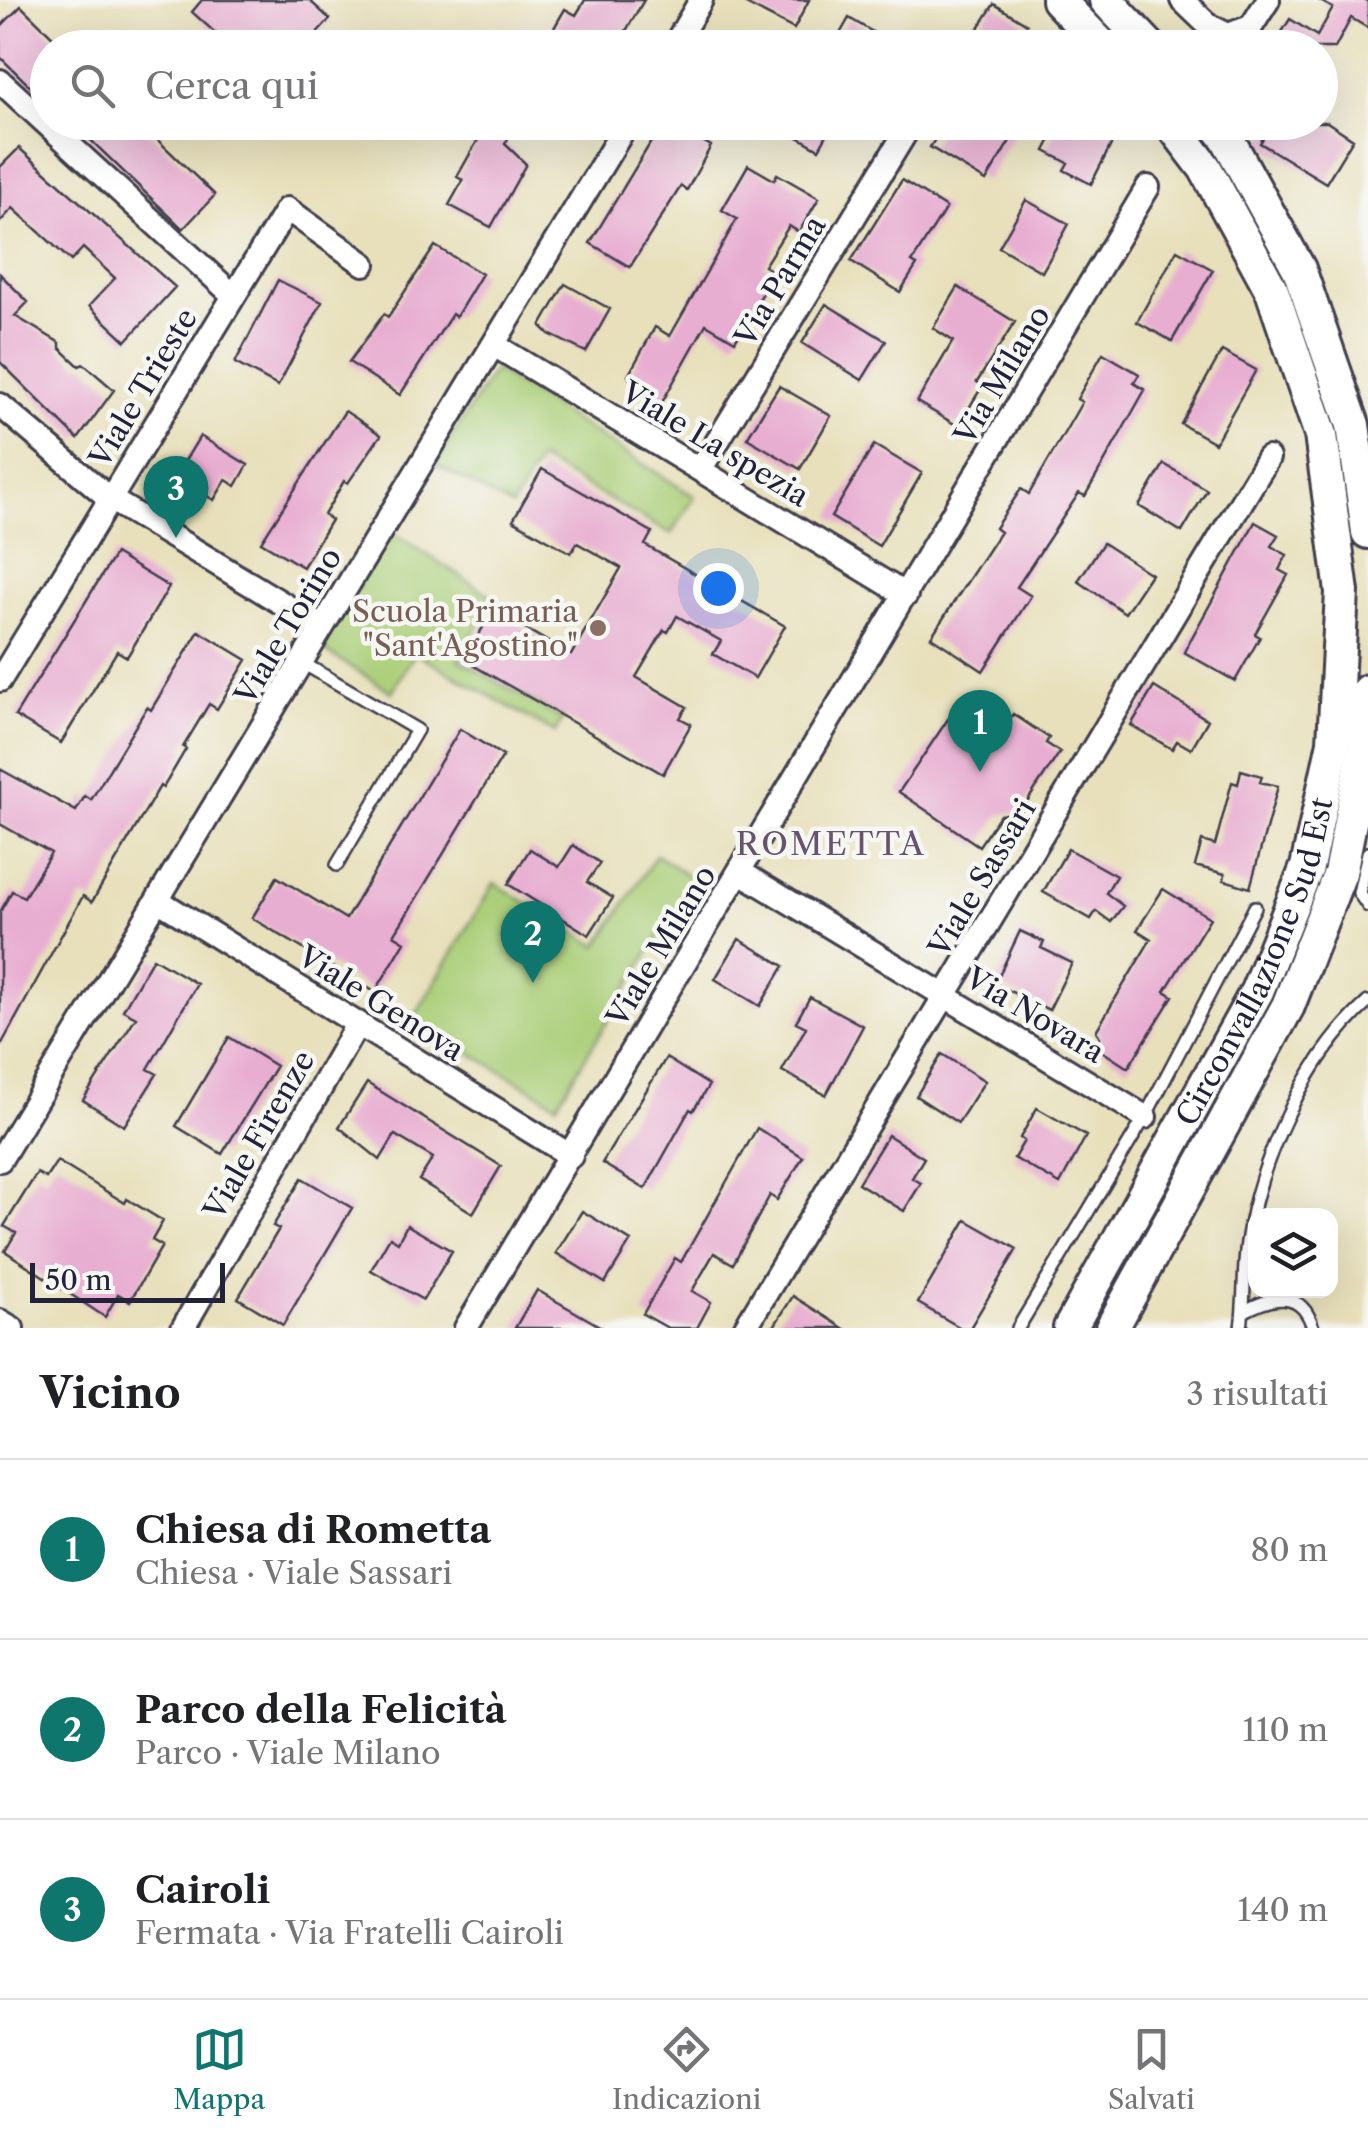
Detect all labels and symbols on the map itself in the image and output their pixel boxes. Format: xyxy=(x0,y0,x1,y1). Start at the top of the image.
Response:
street label: Via Parma xyxy=(726,209,833,354)
street label: Via Milano xyxy=(946,299,1058,452)
street label: Viale Trieste xyxy=(81,302,205,475)
street label: Viale La spezia xyxy=(614,373,816,515)
pin: 3 xyxy=(144,456,208,538)
street label: Viale Torino xyxy=(226,541,349,712)
your location xyxy=(693,563,744,614)
place label: Scuola Primaria "Sant'Agostino" xyxy=(352,593,578,664)
marker: Scuola Primaria "Sant'Agostino" xyxy=(587,617,609,639)
pin: 1 xyxy=(948,690,1012,772)
street label: Viale Sassari xyxy=(920,792,1044,965)
street label: Circonvallazione Sud Est xyxy=(1168,794,1340,1132)
district label: ROMETTA xyxy=(736,824,926,863)
street label: Viale Milano xyxy=(598,859,724,1034)
pin: 2 xyxy=(500,900,566,983)
street label: Viale Genova xyxy=(290,937,471,1069)
street label: Via Novara xyxy=(958,959,1111,1071)
street label: Viale Firenze xyxy=(195,1044,322,1227)
scale bar xyxy=(30,1258,225,1302)

